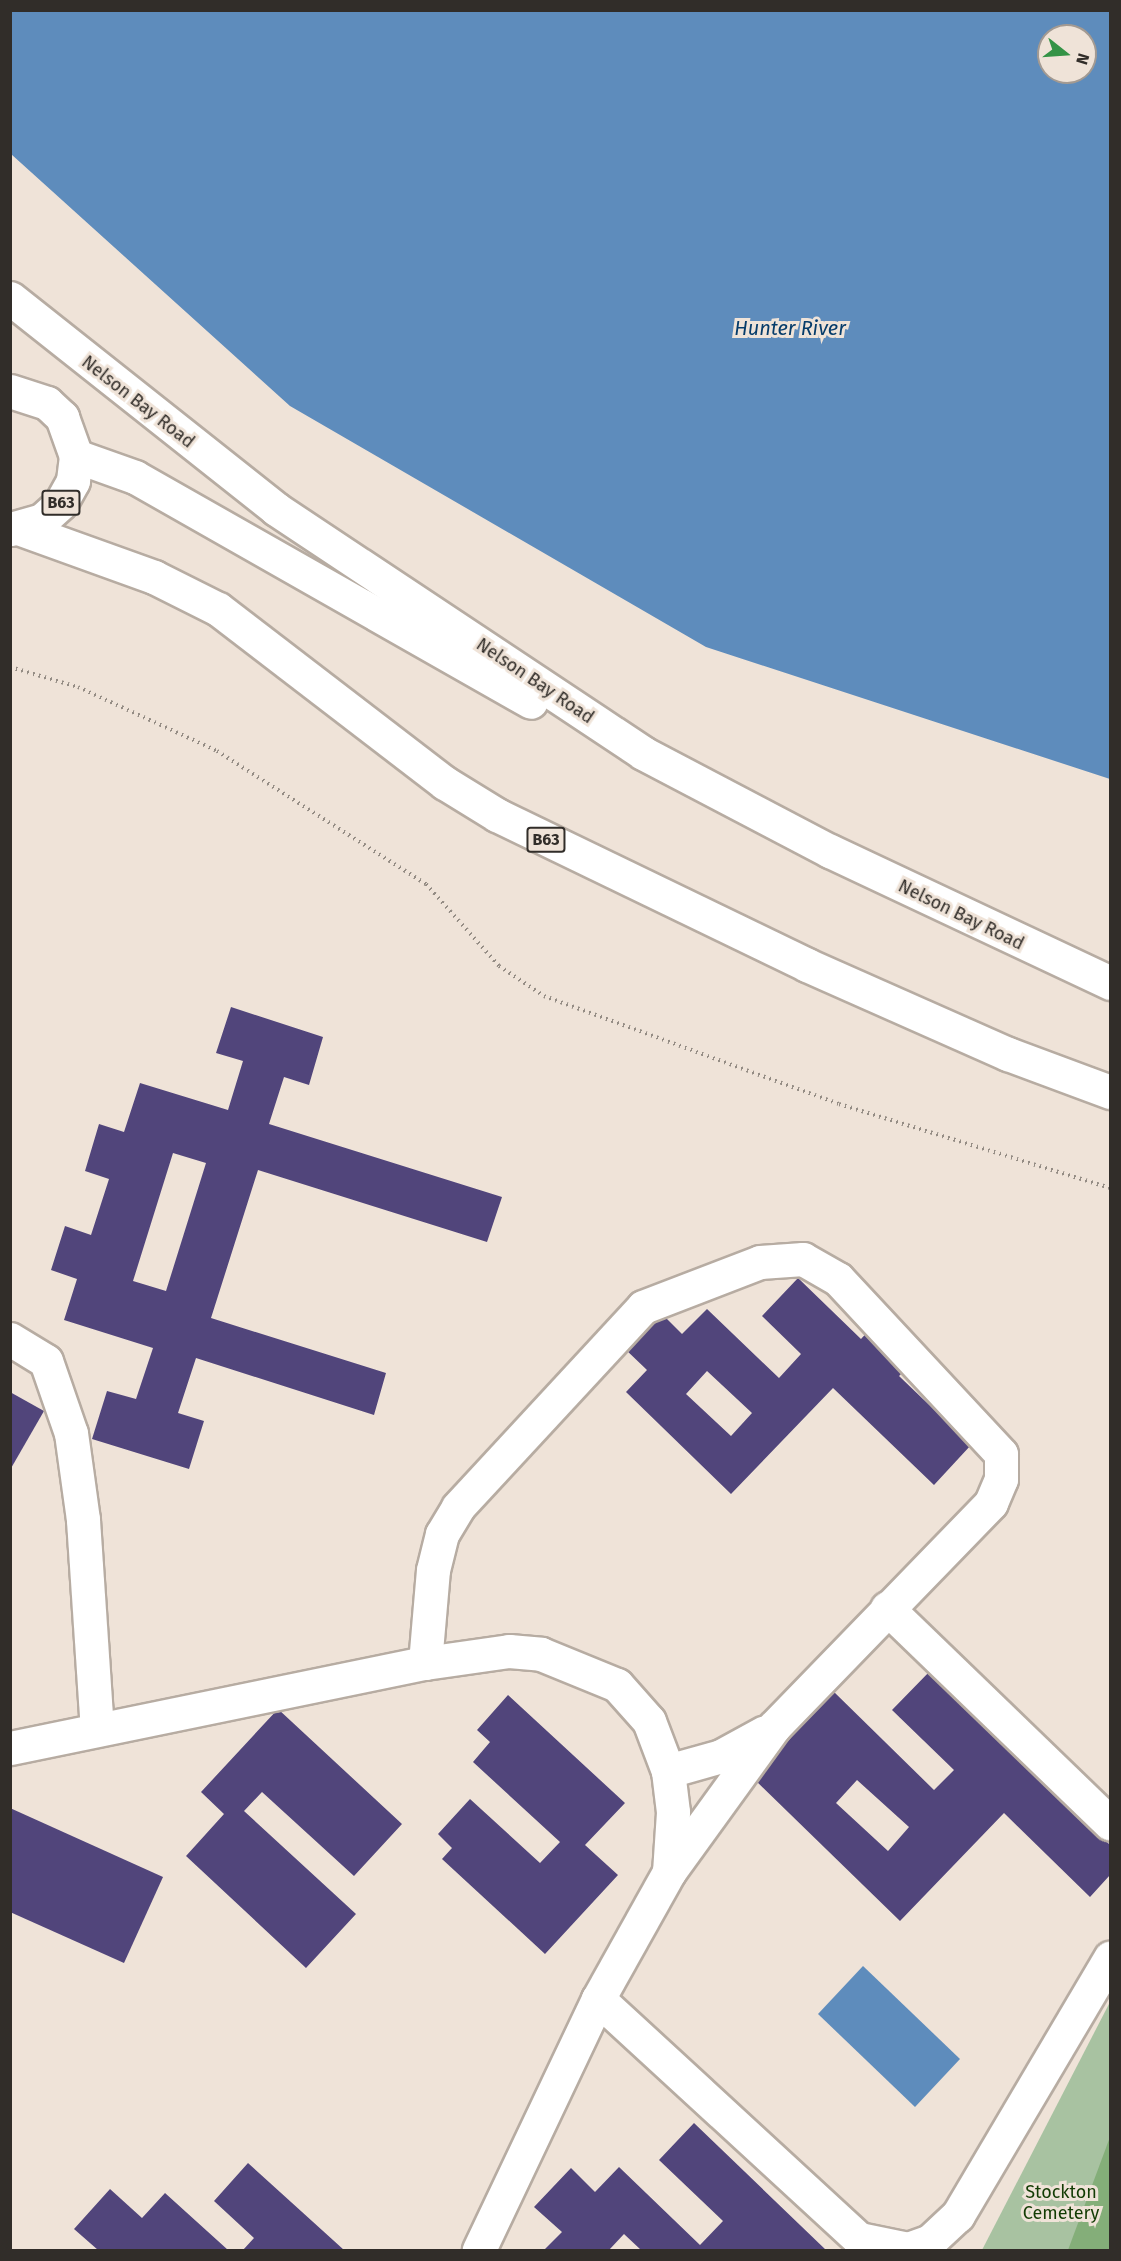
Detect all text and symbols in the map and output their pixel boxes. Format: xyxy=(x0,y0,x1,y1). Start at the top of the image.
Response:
north arrow xyxy=(1037,24,1097,84)
text: N xyxy=(1072,51,1093,67)
water label: Hunter River xyxy=(734,316,846,340)
street label: Nelson Bay Road xyxy=(77,351,199,453)
road number: B63 xyxy=(40,490,82,516)
street label: Nelson Bay Road xyxy=(472,634,598,728)
road number: B63 xyxy=(525,827,567,853)
street label: Nelson Bay Road xyxy=(895,875,1027,955)
park label: Stockton Cemetery xyxy=(1023,2182,1099,2224)

